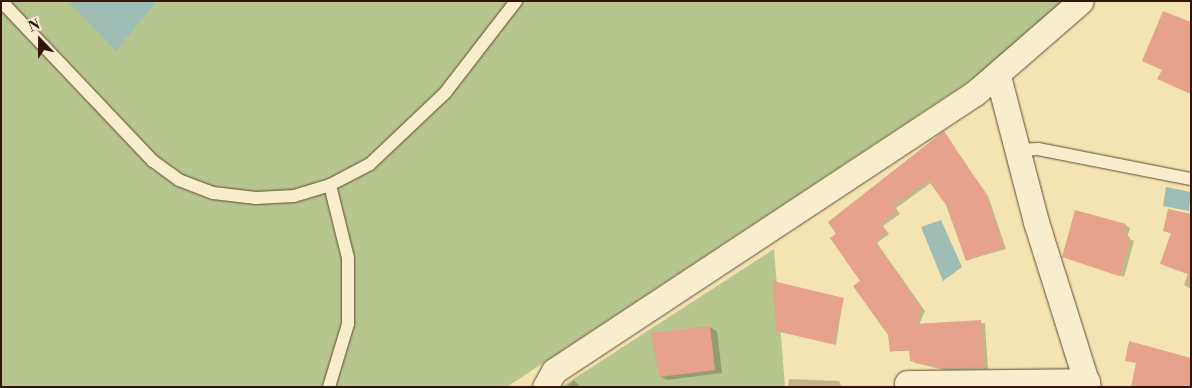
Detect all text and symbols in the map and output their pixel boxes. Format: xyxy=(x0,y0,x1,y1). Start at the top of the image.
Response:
north arrow xyxy=(15,15,65,65)
text: N xyxy=(26,16,43,37)

